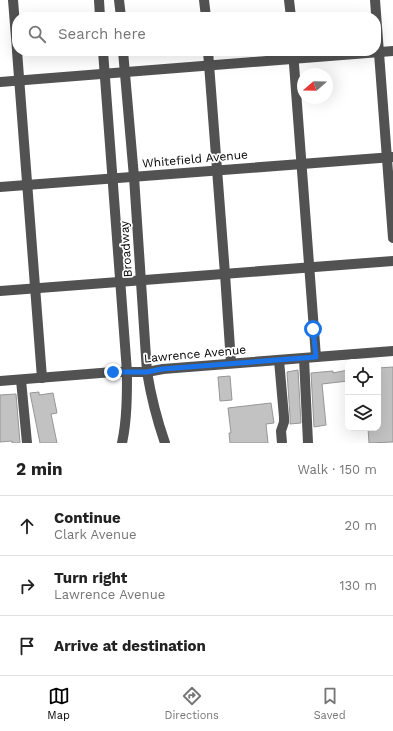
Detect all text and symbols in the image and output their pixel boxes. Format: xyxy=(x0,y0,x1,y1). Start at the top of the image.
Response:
search box xyxy=(12,12,381,56)
icon: search xyxy=(26,23,48,45)
text: Search here xyxy=(58,25,146,43)
north arrow xyxy=(297,68,333,104)
street label: Whitefield Avenue xyxy=(142,147,249,171)
street label: Broadway xyxy=(117,219,135,278)
route start xyxy=(304,320,322,338)
street label: Lawrence Avenue xyxy=(143,343,247,365)
map controls xyxy=(345,359,381,431)
button: locate xyxy=(345,359,381,395)
route end xyxy=(104,363,122,381)
button: layers xyxy=(345,395,381,431)
text: 2 min xyxy=(16,459,62,479)
text: Walk · 150 m xyxy=(298,462,377,477)
text: Continue xyxy=(54,509,121,527)
icon: ahead xyxy=(16,515,38,537)
text: 20 m xyxy=(345,518,377,533)
text: Clark Avenue xyxy=(54,527,137,542)
text: Turn right xyxy=(54,569,127,587)
icon: right xyxy=(16,575,38,597)
text: 130 m xyxy=(339,578,377,593)
text: Lawrence Avenue xyxy=(54,587,165,602)
icon: arrive xyxy=(16,635,38,657)
text: Arrive at destination xyxy=(54,637,206,655)
tab: Map xyxy=(47,685,70,722)
tab: Directions xyxy=(165,685,219,722)
tab: Saved xyxy=(314,685,346,722)

